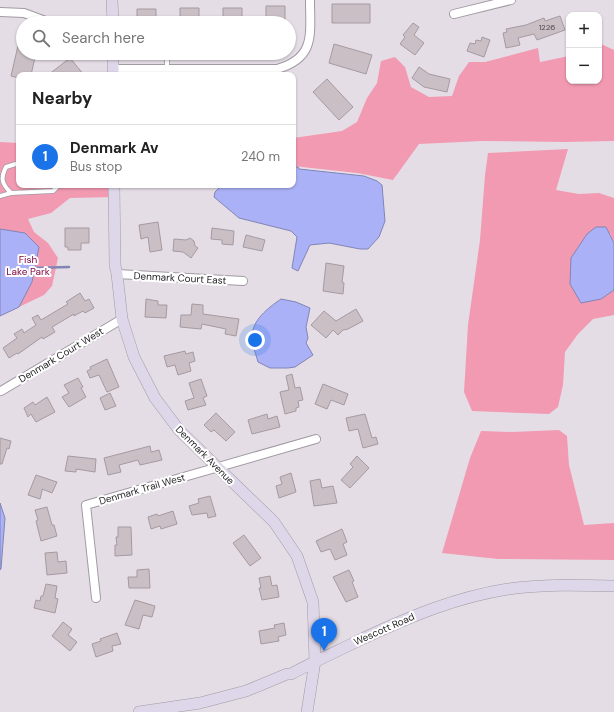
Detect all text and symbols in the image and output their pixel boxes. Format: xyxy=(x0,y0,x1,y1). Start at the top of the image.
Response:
map controls xyxy=(566,12,602,84)
button: + xyxy=(566,12,602,48)
search box xyxy=(16,16,296,60)
house number: 1226 xyxy=(539,22,555,32)
icon: search xyxy=(30,27,52,49)
text: Search here xyxy=(62,28,145,48)
button: − xyxy=(566,48,602,84)
text: Nearby xyxy=(32,87,92,109)
text: Denmark Av xyxy=(70,138,158,158)
text: 1 xyxy=(43,148,47,165)
text: 240 m xyxy=(241,148,280,165)
text: Bus stop xyxy=(70,158,122,175)
park label: Fish Lake Park xyxy=(6,253,50,278)
street label: Denmark Court East xyxy=(133,269,227,287)
street label: Denmark Court West xyxy=(16,324,106,385)
your location xyxy=(245,330,265,350)
street label: Denmark Avenue xyxy=(173,423,237,487)
street label: Denmark Trail West xyxy=(97,470,187,508)
street label: Wescott Road xyxy=(352,610,416,648)
pin: 1 xyxy=(311,618,337,651)

